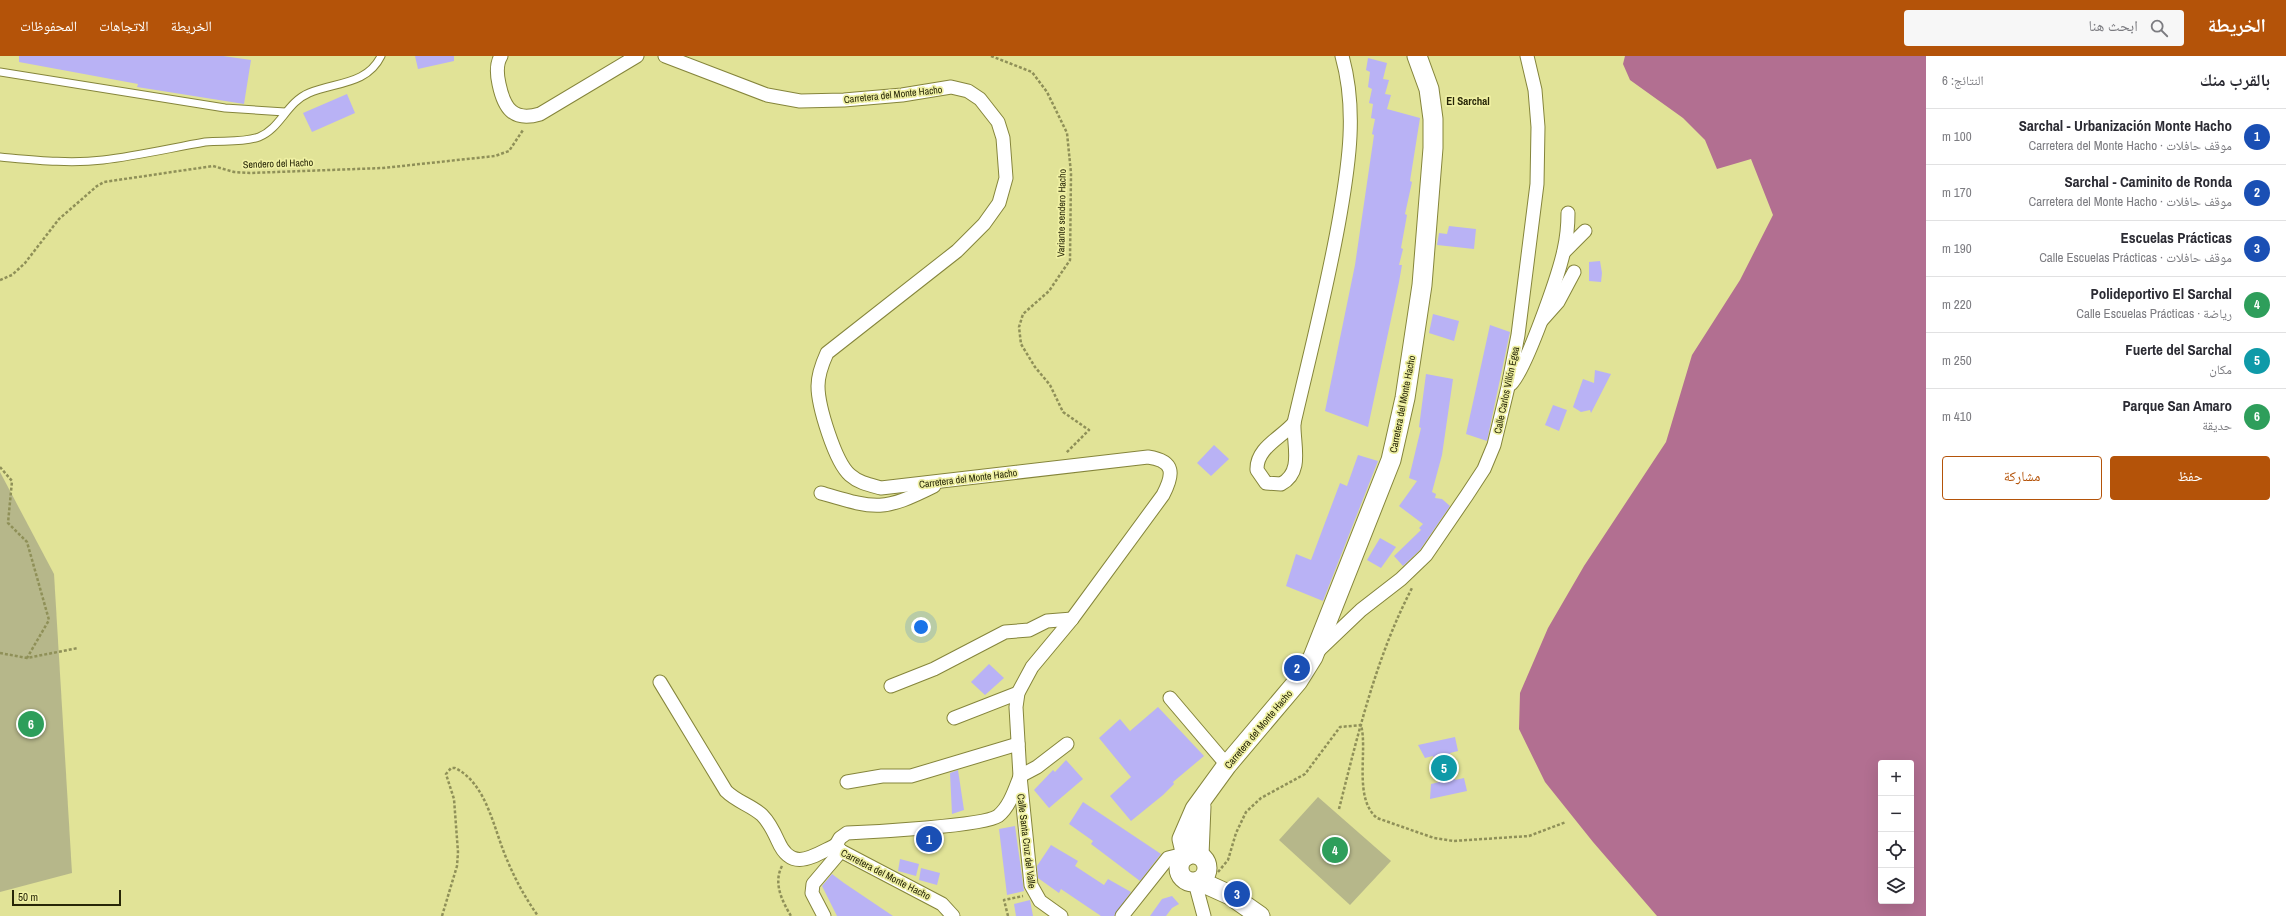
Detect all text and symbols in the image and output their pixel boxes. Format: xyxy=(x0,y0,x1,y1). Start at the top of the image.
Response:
search box xyxy=(1904,10,2184,46)
text: الخريطة xyxy=(2208,12,2266,38)
text: ابحث هنا xyxy=(2089,15,2138,36)
text: المحفوظات xyxy=(20,17,77,35)
text: الاتجاهات xyxy=(99,17,149,35)
text: الخريطة xyxy=(171,17,212,35)
icon: search xyxy=(2148,17,2170,39)
text: بالقرب منك xyxy=(2200,68,2270,91)
text: النتائج: 6 xyxy=(1942,72,1984,89)
street label: Carretera del Monte Hacho xyxy=(843,83,943,106)
district label: El Sarchal xyxy=(1446,94,1490,108)
text: Sarchal - Urbanización Monte Hacho xyxy=(2019,115,2232,136)
text: 100 m xyxy=(1942,128,1972,145)
text: 1 xyxy=(2254,128,2260,145)
text: موقف حافلات · Carretera del Monte Hacho xyxy=(2028,137,2232,154)
street label: Sendero del Hacho xyxy=(243,156,314,171)
street label: Variante sendero Hacho xyxy=(1054,168,1069,257)
text: Sarchal - Caminito de Ronda xyxy=(2065,171,2232,192)
text: 170 m xyxy=(1942,184,1972,201)
text: 2 xyxy=(2254,184,2260,201)
text: موقف حافلات · Carretera del Monte Hacho xyxy=(2028,193,2232,210)
text: Escuelas Prácticas xyxy=(2121,227,2232,248)
text: 190 m xyxy=(1942,240,1972,257)
text: 3 xyxy=(2254,240,2260,257)
text: موقف حافلات · Calle Escuelas Prácticas xyxy=(2039,249,2232,266)
text: Polideportivo El Sarchal xyxy=(2090,283,2232,304)
text: 220 m xyxy=(1942,296,1972,313)
text: 4 xyxy=(2254,296,2260,313)
text: رياضة · Calle Escuelas Prácticas xyxy=(2076,305,2232,322)
text: Fuerte del Sarchal xyxy=(2125,339,2232,360)
street label: Calle Carlos Villón Egea xyxy=(1491,345,1522,435)
text: 250 m xyxy=(1942,352,1972,369)
text: 5 xyxy=(2254,352,2260,369)
street label: Carretera del Monte Hacho xyxy=(1387,354,1418,454)
text: مكان xyxy=(2209,361,2232,378)
text: Parque San Amaro xyxy=(2122,395,2232,416)
text: 410 m xyxy=(1942,408,1972,425)
text: 6 xyxy=(2254,408,2260,425)
text: حديقة xyxy=(2202,417,2232,434)
button: مشاركة xyxy=(1942,456,2102,500)
button: حفظ xyxy=(2110,456,2270,500)
street label: Carretera del Monte Hacho xyxy=(918,466,1018,491)
your location xyxy=(911,617,931,637)
pin: 2 xyxy=(1284,653,1310,683)
street label: Carretera del Monte Hacho xyxy=(1222,687,1295,771)
pin: 6 xyxy=(18,709,44,739)
pin: 5 xyxy=(1431,753,1457,783)
map controls xyxy=(1878,760,1914,904)
button: + xyxy=(1878,760,1914,796)
street label: Calle Santa Cruz del Valle xyxy=(1014,793,1039,889)
button: − xyxy=(1878,796,1914,832)
pin: 1 xyxy=(916,824,942,854)
button: locate xyxy=(1878,832,1914,868)
pin: 4 xyxy=(1322,835,1348,865)
street label: Carretera del Monte Hacho xyxy=(839,846,933,903)
button: layers xyxy=(1878,868,1914,904)
pin: 3 xyxy=(1224,879,1250,909)
scale bar xyxy=(12,888,121,907)
text: 50 m xyxy=(18,890,38,904)

